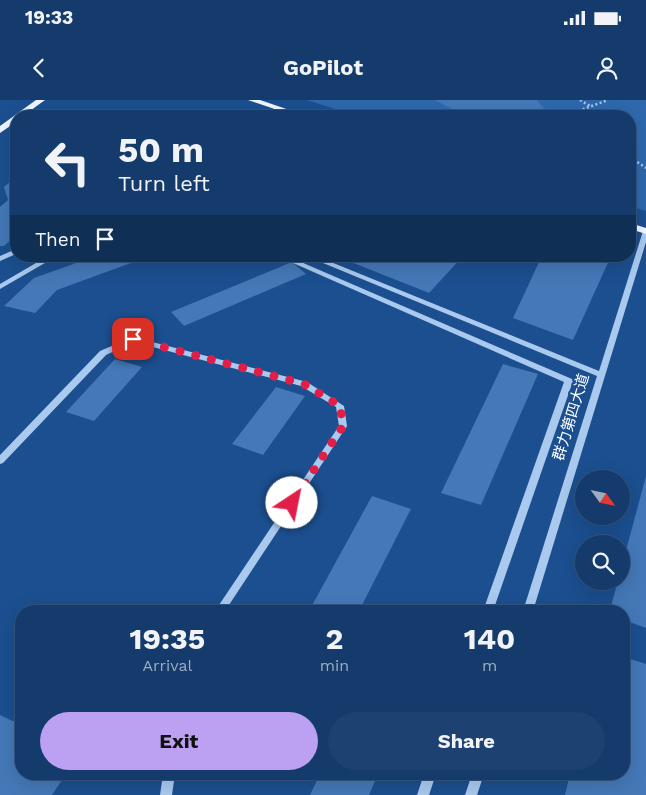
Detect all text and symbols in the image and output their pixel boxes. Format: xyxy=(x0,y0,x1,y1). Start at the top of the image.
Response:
text: 19:33 xyxy=(25,6,73,29)
icon: back xyxy=(25,54,53,82)
icon: person xyxy=(593,54,621,82)
text: GoPilot xyxy=(283,55,363,80)
text: 50 m xyxy=(118,129,204,171)
icon: left xyxy=(35,130,100,195)
text: Turn left xyxy=(118,171,210,196)
icon: arrive xyxy=(91,225,119,253)
text: Then xyxy=(35,228,81,251)
pin xyxy=(112,318,154,360)
icon: arrive xyxy=(119,325,147,353)
street label: 群力第四大道 xyxy=(549,371,593,463)
north arrow xyxy=(575,470,630,525)
map controls xyxy=(575,470,630,590)
position arrow xyxy=(265,476,317,528)
button: search xyxy=(575,535,630,590)
text: 19:35 xyxy=(130,621,205,656)
text: 2 xyxy=(326,621,344,656)
text: 140 xyxy=(464,621,515,656)
text: Arrival xyxy=(142,656,192,675)
text: min xyxy=(320,656,349,675)
text: m xyxy=(482,656,497,675)
button: Exit xyxy=(40,712,318,770)
button: Share xyxy=(328,712,605,770)

